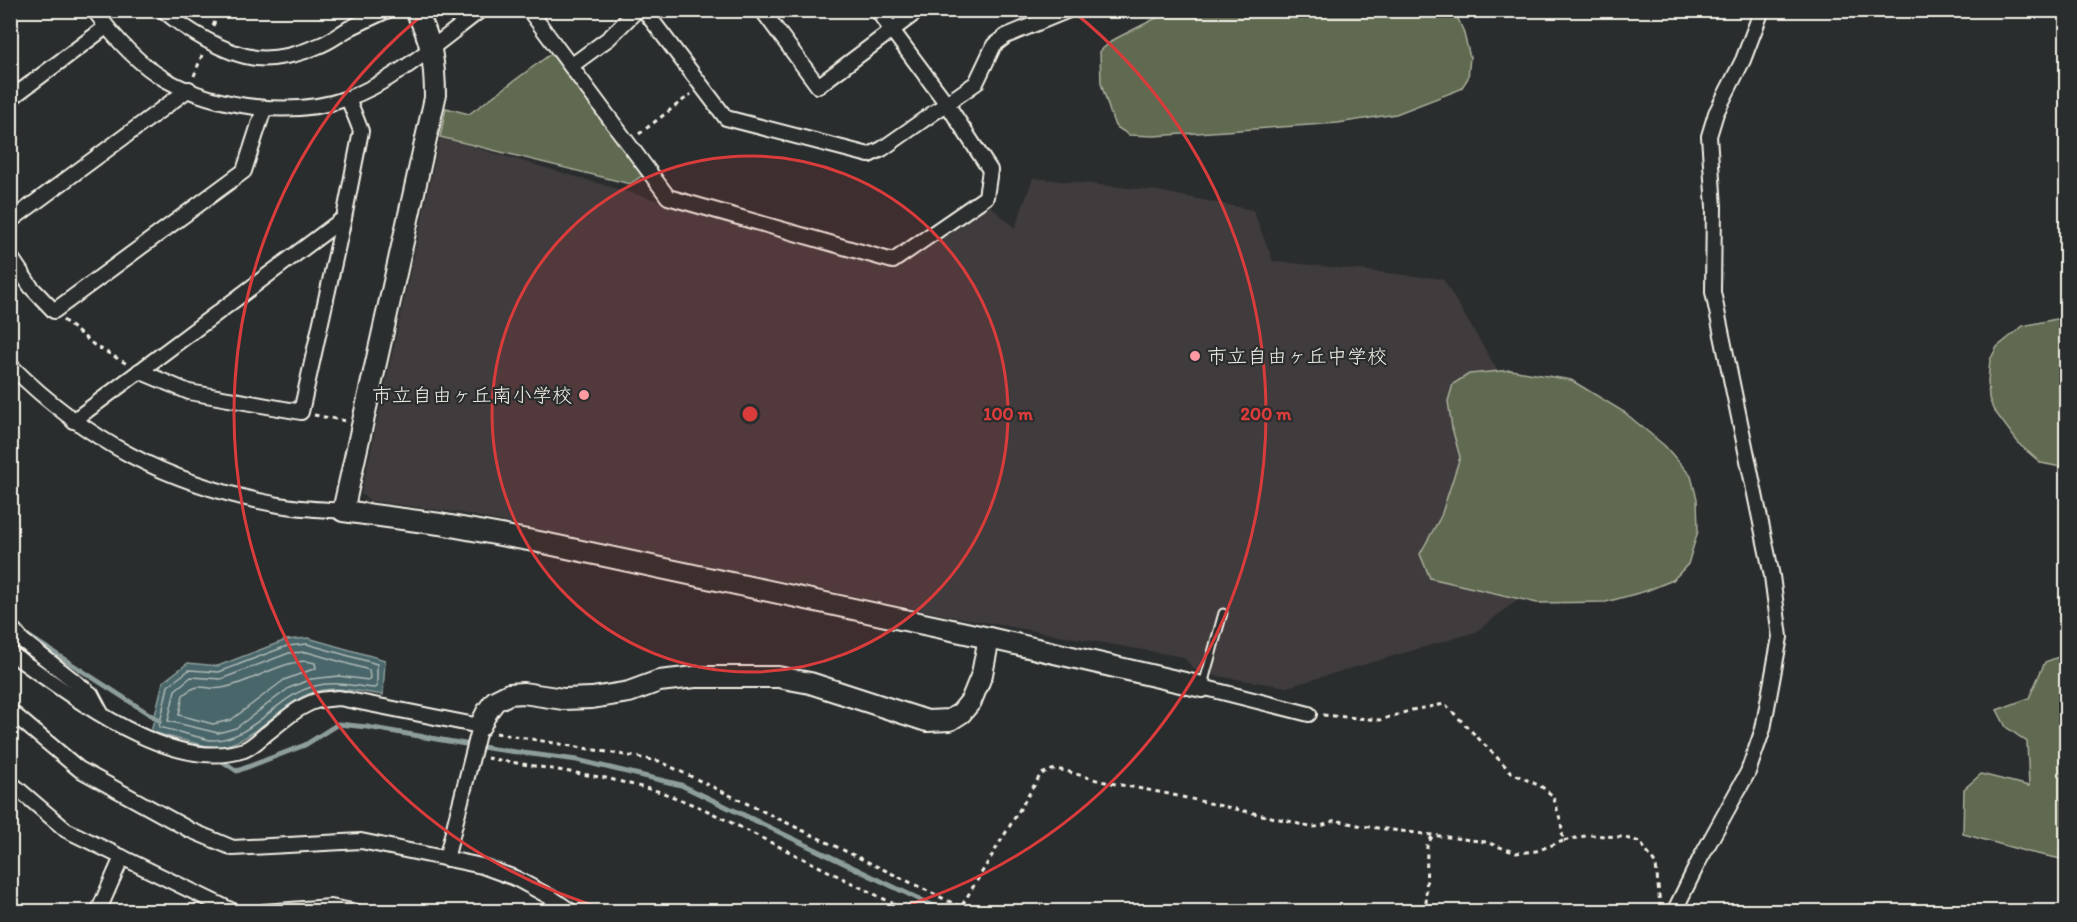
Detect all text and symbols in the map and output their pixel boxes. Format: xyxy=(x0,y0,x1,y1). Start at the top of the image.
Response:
place label: 市立自由ヶ丘中学校 xyxy=(1207,344,1387,368)
marker: 市立自由ヶ丘中学校 xyxy=(1188,349,1202,363)
place label: 市立自由ヶ丘南小学校 xyxy=(372,383,572,407)
marker: 市立自由ヶ丘南小学校 xyxy=(577,388,591,402)
text: 100 m xyxy=(983,403,1034,425)
text: 200 m xyxy=(1241,403,1292,425)
centre of rings xyxy=(740,404,760,424)

